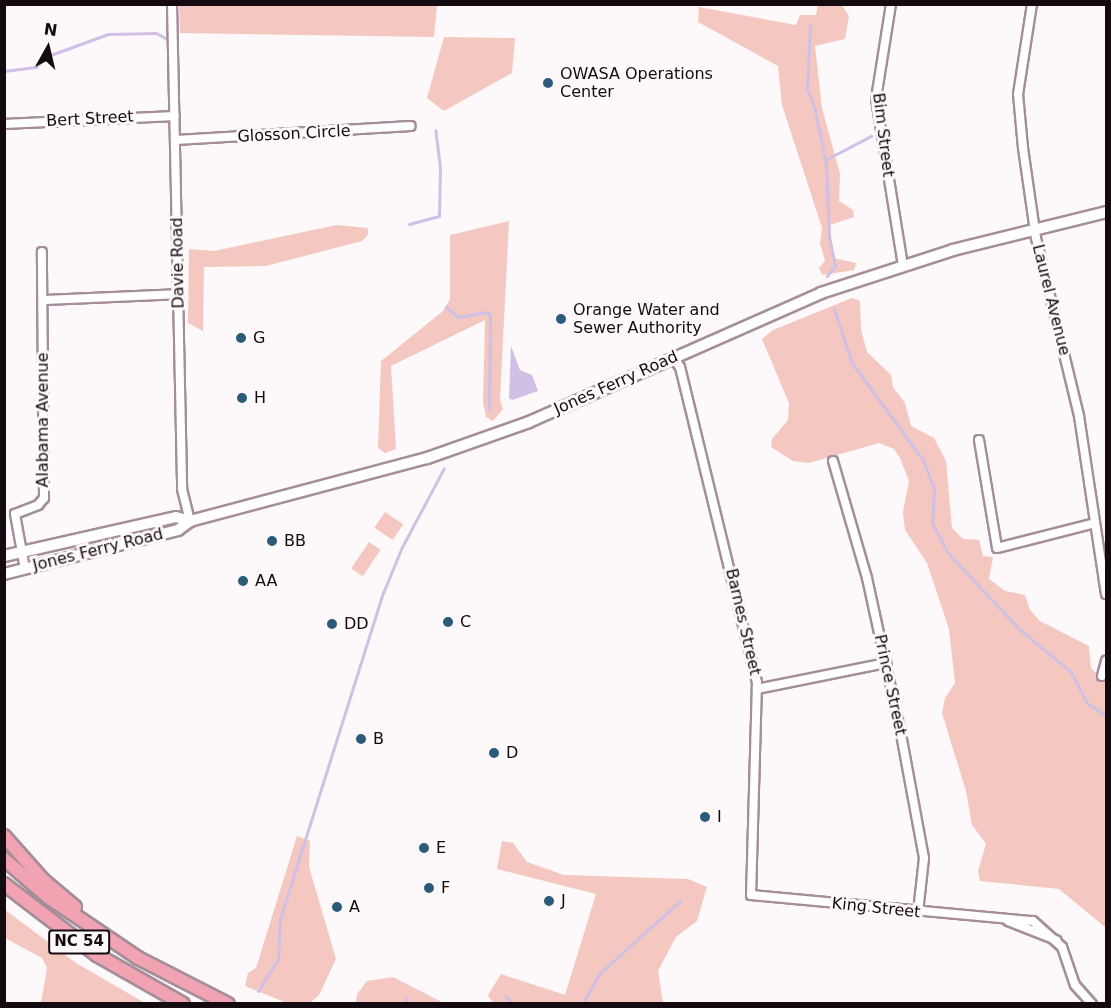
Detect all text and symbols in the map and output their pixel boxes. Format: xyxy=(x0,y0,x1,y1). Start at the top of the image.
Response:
north arrow xyxy=(18,18,78,78)
text: N xyxy=(43,19,59,40)
place label: OWASA Operations Center xyxy=(560,64,713,102)
marker: OWASA Operations Center xyxy=(541,76,555,90)
street label: Bim Street xyxy=(868,92,898,178)
street label: Bert Street xyxy=(46,107,134,131)
street label: Glosson Circle xyxy=(237,121,351,147)
street label: Davie Road xyxy=(168,217,188,309)
street label: Laurel Avenue xyxy=(1028,242,1074,358)
place label: Orange Water and Sewer Authority xyxy=(573,300,720,338)
marker: Orange Water and Sewer Authority xyxy=(554,312,568,326)
place label: G xyxy=(253,328,265,348)
marker: G xyxy=(234,331,248,345)
street label: Jones Ferry Road xyxy=(551,347,681,419)
street label: Alabama Avenue xyxy=(33,352,53,488)
place label: H xyxy=(254,388,266,408)
marker: H xyxy=(235,391,249,405)
street label: Jones Ferry Road xyxy=(31,525,165,575)
place label: BB xyxy=(284,531,306,551)
marker: BB xyxy=(265,534,279,548)
street label: Barnes Street xyxy=(721,567,765,677)
place label: AA xyxy=(255,571,277,591)
marker: AA xyxy=(236,574,250,588)
place label: C xyxy=(460,612,471,632)
place label: DD xyxy=(344,614,369,634)
marker: C xyxy=(441,615,455,629)
marker: DD xyxy=(325,617,339,631)
street label: Prince Street xyxy=(870,633,910,737)
place label: B xyxy=(373,729,384,749)
marker: B xyxy=(354,732,368,746)
place label: D xyxy=(506,743,518,763)
marker: D xyxy=(487,746,501,760)
place label: I xyxy=(717,807,722,827)
marker: I xyxy=(698,810,712,824)
place label: E xyxy=(436,838,446,858)
marker: E xyxy=(417,841,431,855)
place label: F xyxy=(441,878,450,898)
marker: F xyxy=(422,881,436,895)
place label: J xyxy=(561,891,566,911)
marker: J xyxy=(542,894,556,908)
street label: King Street xyxy=(831,894,921,922)
place label: A xyxy=(349,897,360,917)
marker: A xyxy=(330,900,344,914)
road number: NC 54 xyxy=(48,930,110,954)

